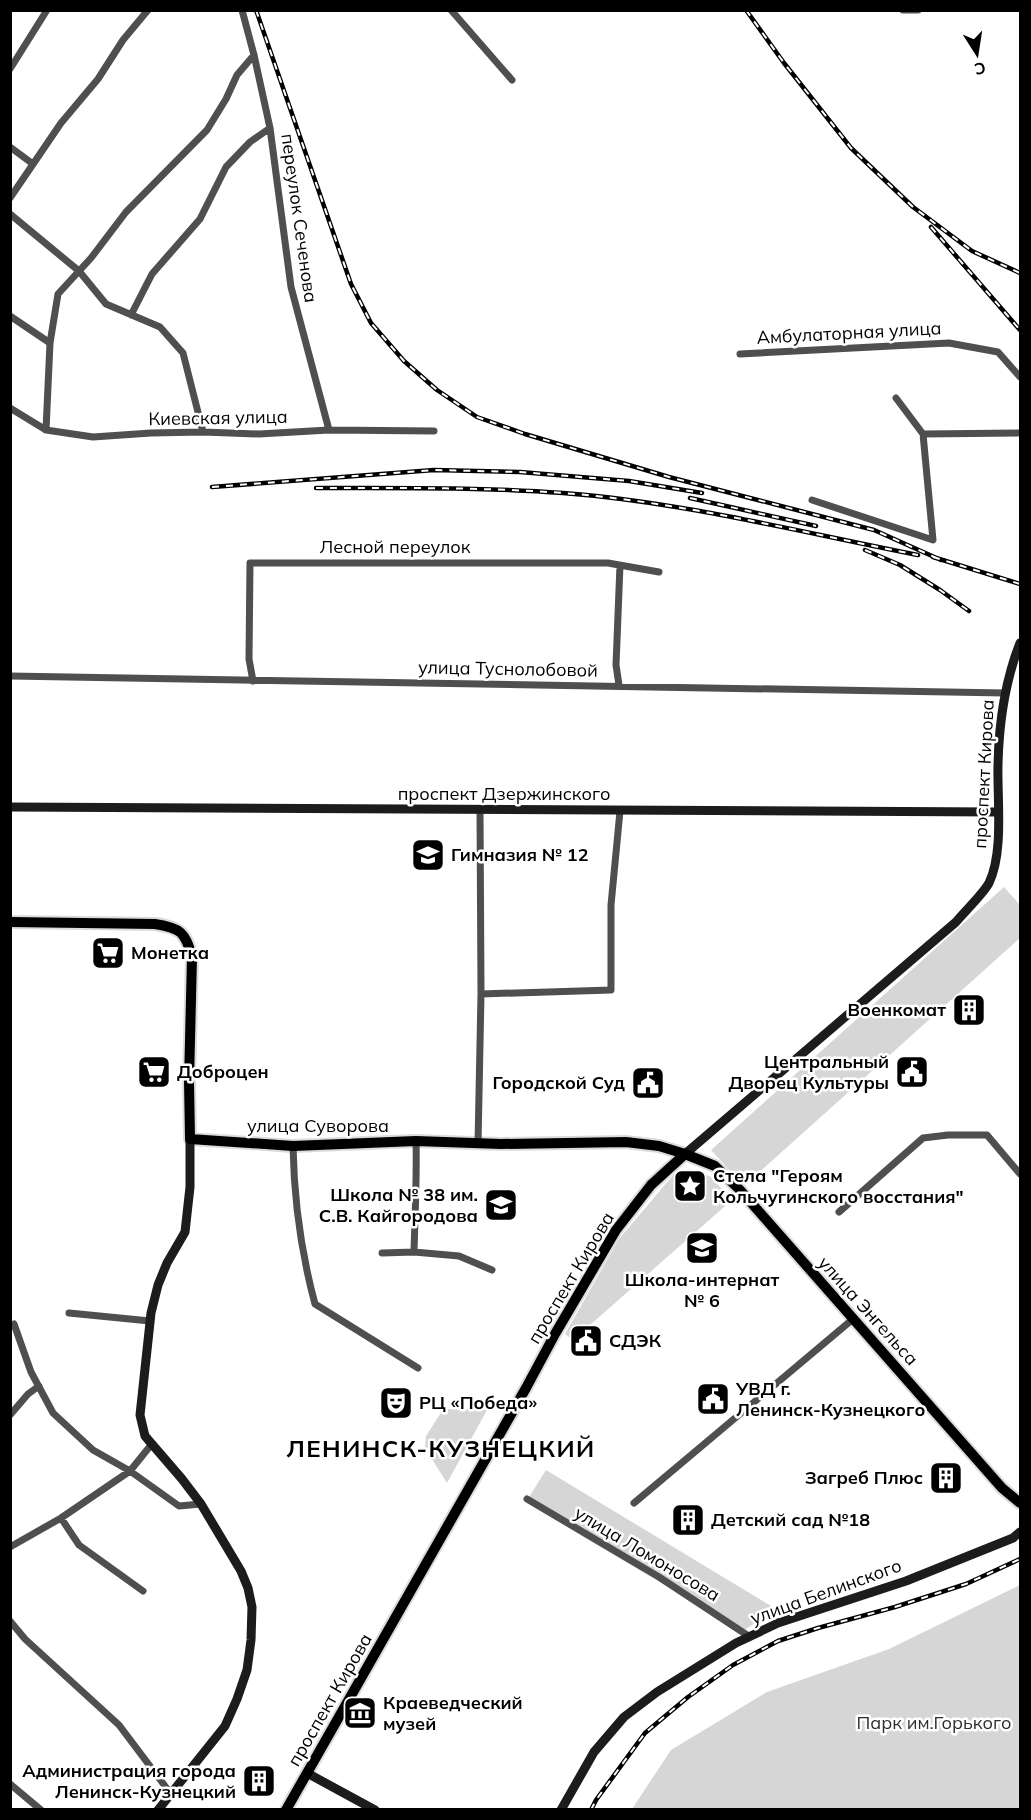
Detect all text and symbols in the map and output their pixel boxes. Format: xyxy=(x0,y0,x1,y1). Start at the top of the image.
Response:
north arrow xyxy=(947,24,1007,84)
text: С xyxy=(973,58,988,80)
street label: переулок Сеченова xyxy=(276,132,323,304)
street label: Амбулаторная улица xyxy=(756,316,942,349)
street label: Киевская улица xyxy=(148,405,288,430)
street label: Лесной переулок xyxy=(320,535,471,558)
street label: улица Туснолобовой xyxy=(418,655,598,682)
street label: проспект Кирова xyxy=(968,699,999,849)
street label: проспект Дзержинского xyxy=(398,782,610,805)
school or university icon: Гимназия № 12 xyxy=(410,837,446,873)
place label: Гимназия № 12 xyxy=(451,843,588,866)
supermarket icon: Монетка xyxy=(90,935,126,971)
place label: Монетка xyxy=(131,941,209,964)
building icon: Военкомат xyxy=(951,992,987,1028)
place label: Военкомат xyxy=(848,998,946,1021)
place label: Центральный Дворец Культуры xyxy=(728,1050,889,1094)
supermarket icon: Доброцен xyxy=(136,1054,172,1090)
public building icon: Центральный Дворец Культуры xyxy=(894,1054,930,1090)
place label: Доброцен xyxy=(177,1060,269,1083)
public building icon: Городской Суд xyxy=(630,1065,666,1101)
place label: Городской Суд xyxy=(493,1071,626,1094)
street label: улица Суворова xyxy=(247,1114,389,1137)
place label: Стела "Героям Кольчугинского восстания" xyxy=(713,1164,964,1208)
place icon: Стела "Героям Кольчугинского восстания" xyxy=(672,1168,708,1204)
place label: Школа № 38 им. С.В. Кайгородова xyxy=(319,1183,478,1227)
school or university icon: Школа № 38 им. С.В. Кайгородова xyxy=(483,1187,519,1223)
street label: проспект Кирова xyxy=(522,1208,619,1348)
school or university icon: Школа-интернат № 6 xyxy=(684,1230,720,1266)
street label: улица Энгельса xyxy=(813,1251,923,1370)
place label: Школа-интернат № 6 xyxy=(625,1268,780,1312)
public building icon: СДЭК xyxy=(568,1323,604,1359)
place label: СДЭК xyxy=(609,1329,662,1352)
place label: УВД г. Ленинск-Кузнецкого xyxy=(735,1377,925,1421)
public building icon: УВД г. Ленинск-Кузнецкого xyxy=(695,1381,731,1417)
theatre icon: РЦ «Победа» xyxy=(378,1385,414,1421)
place label: РЦ «Победа» xyxy=(419,1391,537,1414)
district label: ЛЕНИНСК-КУЗНЕЦКИЙ xyxy=(286,1433,596,1463)
building icon: Загреб Плюс xyxy=(928,1460,964,1496)
place label: Загреб Плюс xyxy=(805,1466,923,1489)
street label: улица Ломоносова xyxy=(570,1501,724,1606)
building icon: Детский сад №18 xyxy=(670,1502,706,1538)
place label: Детский сад №18 xyxy=(711,1508,870,1531)
street label: улица Белинского xyxy=(747,1554,904,1630)
street label: проспект Кирова xyxy=(282,1629,377,1770)
place label: Краеведческий музей xyxy=(383,1691,523,1735)
museum icon: Краеведческий музей xyxy=(342,1695,378,1731)
park label: Парк им.Горького xyxy=(857,1711,1011,1734)
place label: Администрация города Ленинск-Кузнецкий xyxy=(22,1759,236,1803)
building icon: Администрация города Ленинск-Кузнецкий xyxy=(241,1763,277,1799)

